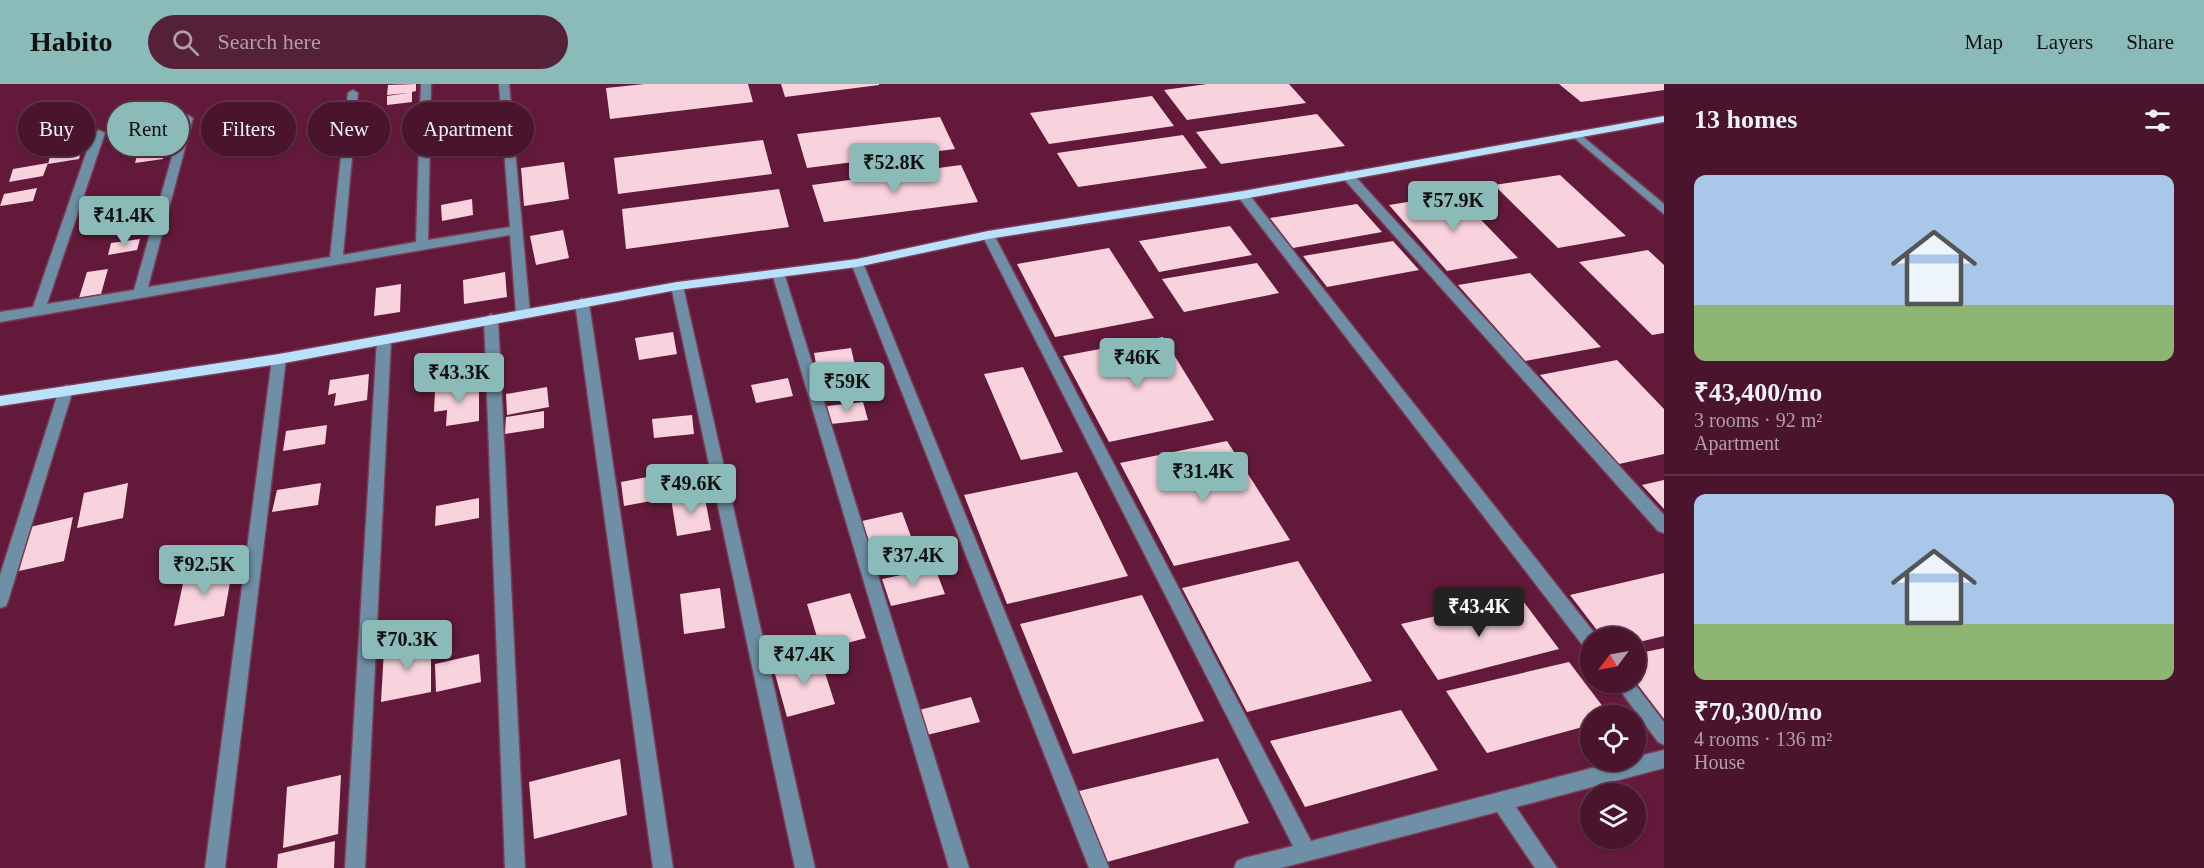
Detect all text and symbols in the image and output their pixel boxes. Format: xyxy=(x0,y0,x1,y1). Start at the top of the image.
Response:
search box xyxy=(148,15,568,69)
text: Habito xyxy=(30,26,112,57)
icon: search xyxy=(169,26,202,59)
text: Search here xyxy=(217,29,321,54)
text: Map xyxy=(1965,30,2003,54)
text: Layers xyxy=(2036,30,2093,54)
text: Share xyxy=(2126,30,2174,54)
chip: Buy xyxy=(18,102,95,156)
chip: Rent xyxy=(107,102,189,156)
chip: Filters xyxy=(201,102,296,156)
chip: New xyxy=(308,102,390,156)
chip: Apartment xyxy=(402,102,534,156)
icon: filters xyxy=(2141,104,2174,137)
text: 13 homes xyxy=(1694,105,1797,134)
pin: ₹52.8K xyxy=(845,143,943,194)
text: ₹52.8K xyxy=(863,151,925,173)
pin: ₹57.9K xyxy=(1404,181,1502,232)
text: ₹57.9K xyxy=(1422,189,1484,211)
pin: ₹41.4K xyxy=(75,196,173,247)
text: ₹41.4K xyxy=(93,204,155,226)
icon: home xyxy=(1880,214,1988,322)
pin: ₹46K xyxy=(1101,338,1173,389)
text: ₹46K xyxy=(1114,346,1161,368)
pin: ₹43.3K xyxy=(410,353,508,404)
text: ₹43.3K xyxy=(428,361,490,383)
pin: ₹59K xyxy=(811,362,883,413)
text: ₹59K xyxy=(824,370,871,392)
text: ₹43,400/mo xyxy=(1694,378,1822,407)
text: 3 rooms · 92 m² xyxy=(1694,409,1822,431)
text: Apartment xyxy=(1694,432,1780,454)
pin: ₹31.4K xyxy=(1154,452,1252,503)
text: ₹31.4K xyxy=(1172,460,1234,482)
pin: ₹49.6K xyxy=(642,464,740,515)
text: ₹49.6K xyxy=(660,472,722,494)
icon: home xyxy=(1880,533,1988,641)
pin: ₹37.4K xyxy=(864,536,962,587)
text: ₹37.4K xyxy=(882,544,944,566)
pin: ₹92.5K xyxy=(155,545,253,596)
text: ₹92.5K xyxy=(173,553,235,575)
pin: ₹43.4K xyxy=(1430,587,1528,638)
text: ₹43.4K xyxy=(1448,595,1510,617)
pin: ₹70.3K xyxy=(358,620,456,671)
north arrow xyxy=(1580,627,1646,693)
map controls xyxy=(1580,627,1646,849)
text: ₹70.3K xyxy=(376,628,438,650)
pin: ₹47.4K xyxy=(755,635,853,686)
text: ₹47.4K xyxy=(773,643,835,665)
text: ₹70,300/mo xyxy=(1694,697,1822,726)
button: locate xyxy=(1580,705,1646,771)
text: 4 rooms · 136 m² xyxy=(1694,728,1832,750)
text: House xyxy=(1694,751,1745,773)
button: layers xyxy=(1580,783,1646,849)

